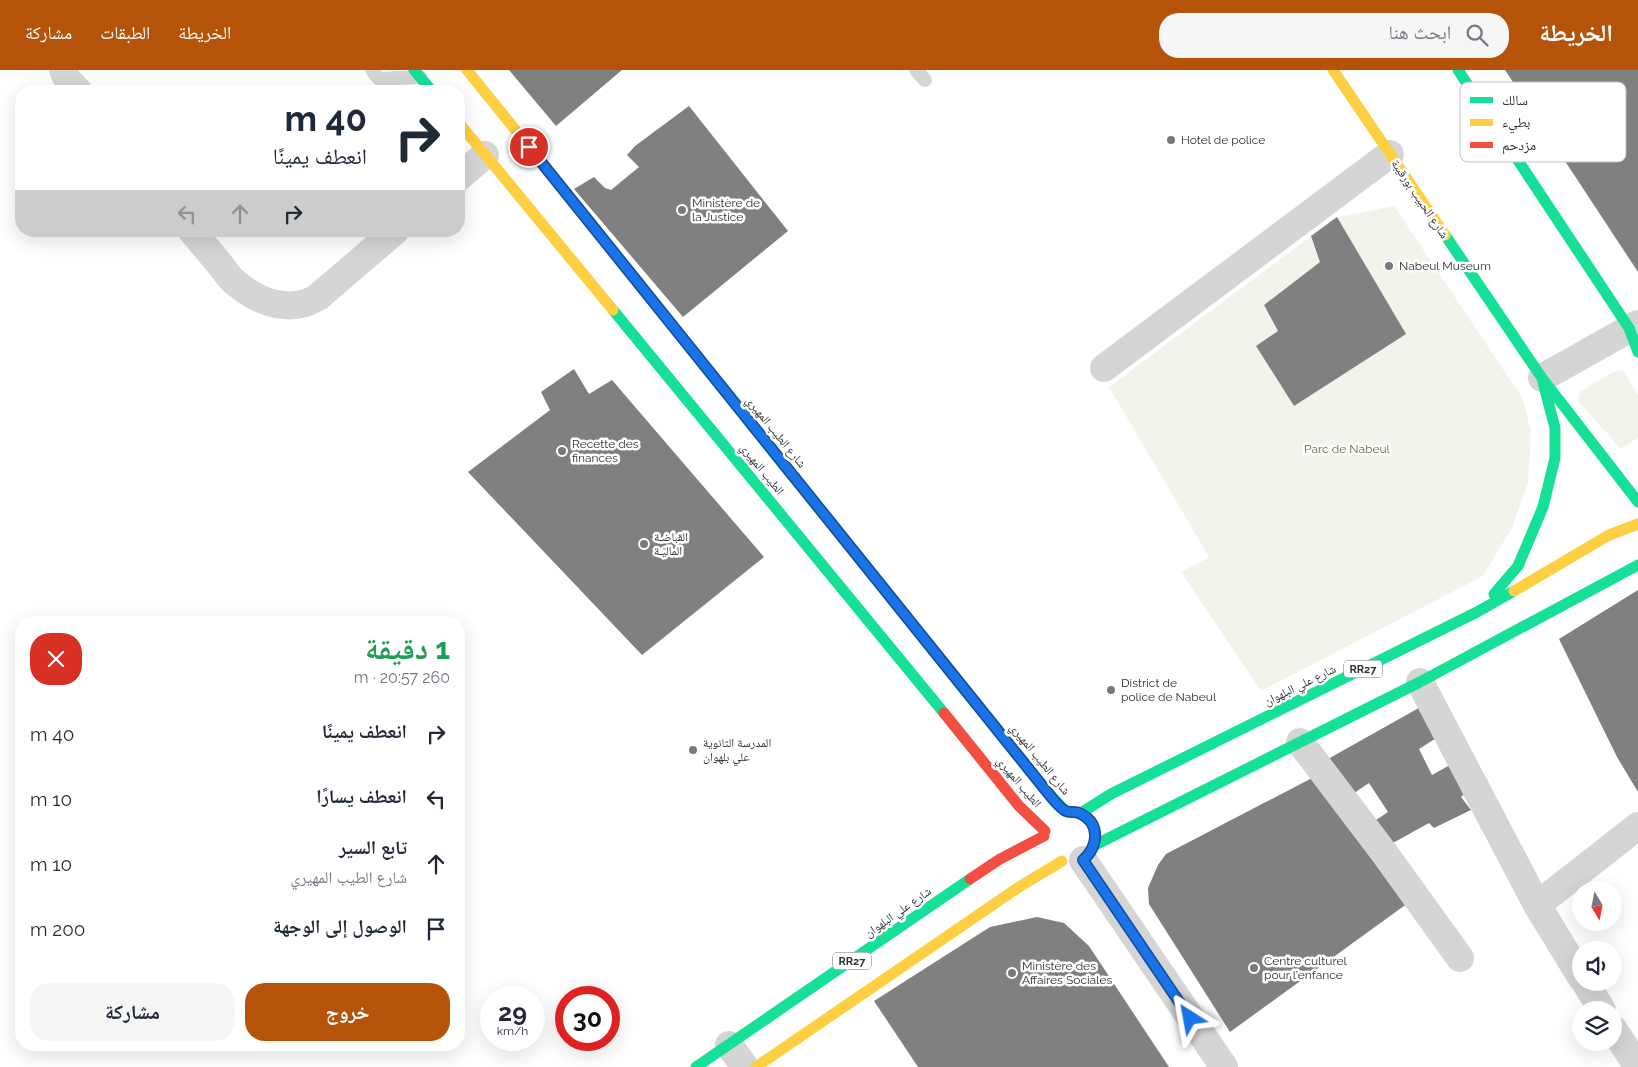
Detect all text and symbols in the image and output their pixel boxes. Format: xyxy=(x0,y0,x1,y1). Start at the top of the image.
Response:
search box xyxy=(1159,13,1509,58)
text: الخريطة xyxy=(1539,18,1613,47)
text: ابحث هنا xyxy=(1389,21,1451,43)
icon: search xyxy=(1463,21,1491,49)
text: مشاركة xyxy=(25,22,72,43)
text: الطبقات xyxy=(100,22,150,43)
text: الخريطة xyxy=(178,22,231,43)
legend xyxy=(1460,82,1626,162)
text: سالك xyxy=(1502,92,1528,108)
text: 40 m xyxy=(285,98,367,139)
icon: right xyxy=(385,105,450,170)
text: بطيء xyxy=(1502,114,1531,134)
pin xyxy=(508,126,550,168)
icon: arrive xyxy=(515,133,543,161)
place label: Hotel de police xyxy=(1181,133,1265,147)
marker: Hotel de police xyxy=(1165,134,1177,146)
text: مزدحم xyxy=(1502,137,1536,155)
text: انعطف يمينًا xyxy=(273,143,367,169)
street label: شارع الحبيب بورقيبة xyxy=(1388,157,1452,242)
place label: Ministère de la Justice xyxy=(692,196,760,224)
icon: left xyxy=(173,200,201,228)
icon: ahead xyxy=(226,200,254,228)
icon: right xyxy=(279,200,307,228)
marker: Ministère de la Justice xyxy=(676,204,688,216)
place label: Nabeul Museum xyxy=(1399,259,1491,273)
marker: Nabeul Museum xyxy=(1383,260,1395,272)
street label: شارع الطيب المهيري xyxy=(743,393,809,471)
place label: Recette des finances xyxy=(572,437,639,465)
street label: الطيب المهيري xyxy=(737,441,787,497)
park label: Parc de Nabeul xyxy=(1304,442,1391,456)
marker: Recette des finances xyxy=(556,445,568,457)
place label: القباضـة الماليّـة xyxy=(654,530,688,558)
marker: القباضـة الماليّـة xyxy=(638,538,650,550)
text: 1 دقيقة xyxy=(365,631,450,666)
button: close xyxy=(30,633,82,685)
road number: RR27 xyxy=(1344,660,1382,678)
street label: شارع علي البلهوان xyxy=(1262,662,1340,711)
text: 260 m · 20:57 xyxy=(354,668,450,687)
place label: District de police de Nabeul xyxy=(1121,676,1217,704)
marker: District de police de Nabeul xyxy=(1105,684,1117,696)
text: انعطف يمينًا xyxy=(322,720,407,742)
icon: right xyxy=(422,720,450,748)
street label: شارع الطيب المهيري xyxy=(1007,720,1073,798)
text: 40 m xyxy=(30,723,74,745)
place label: المدرسة الثانوية علي بلهوان xyxy=(703,736,771,767)
marker: المدرسة الثانوية علي بلهوان xyxy=(687,744,699,756)
street label: الطيب المهيري xyxy=(994,754,1044,810)
text: انعطف يسارًا xyxy=(316,785,407,807)
icon: left xyxy=(422,785,450,813)
text: 10 m xyxy=(30,788,72,810)
text: تابع السير xyxy=(339,836,407,858)
icon: ahead xyxy=(422,850,450,878)
text: 10 m xyxy=(30,853,72,875)
text: شارع الطيب المهيري xyxy=(290,868,407,887)
north arrow xyxy=(1572,881,1622,931)
map controls xyxy=(1572,881,1622,1051)
street label: شارع علي البلهوان xyxy=(862,884,936,943)
text: الوصول إلى الوجهة xyxy=(273,915,407,937)
icon: arrive xyxy=(422,915,450,943)
text: 200 m xyxy=(30,918,85,940)
button: sound xyxy=(1572,941,1622,991)
road number: RR27 xyxy=(833,952,871,969)
place label: Centre culturel pour l'enfance xyxy=(1264,954,1348,982)
place label: Ministère des Affaires Sociales xyxy=(1022,959,1112,987)
marker: Centre culturel pour l'enfance xyxy=(1248,962,1260,974)
marker: Ministère des Affaires Sociales xyxy=(1006,967,1018,979)
button: مشاركة xyxy=(30,983,235,1041)
button: خروج xyxy=(245,983,450,1041)
speed limit sign: 30 xyxy=(555,986,620,1051)
position arrow xyxy=(1163,991,1215,1043)
text: 29 xyxy=(498,997,527,1027)
button: layers xyxy=(1572,1001,1622,1051)
text: km/h xyxy=(497,1024,528,1038)

